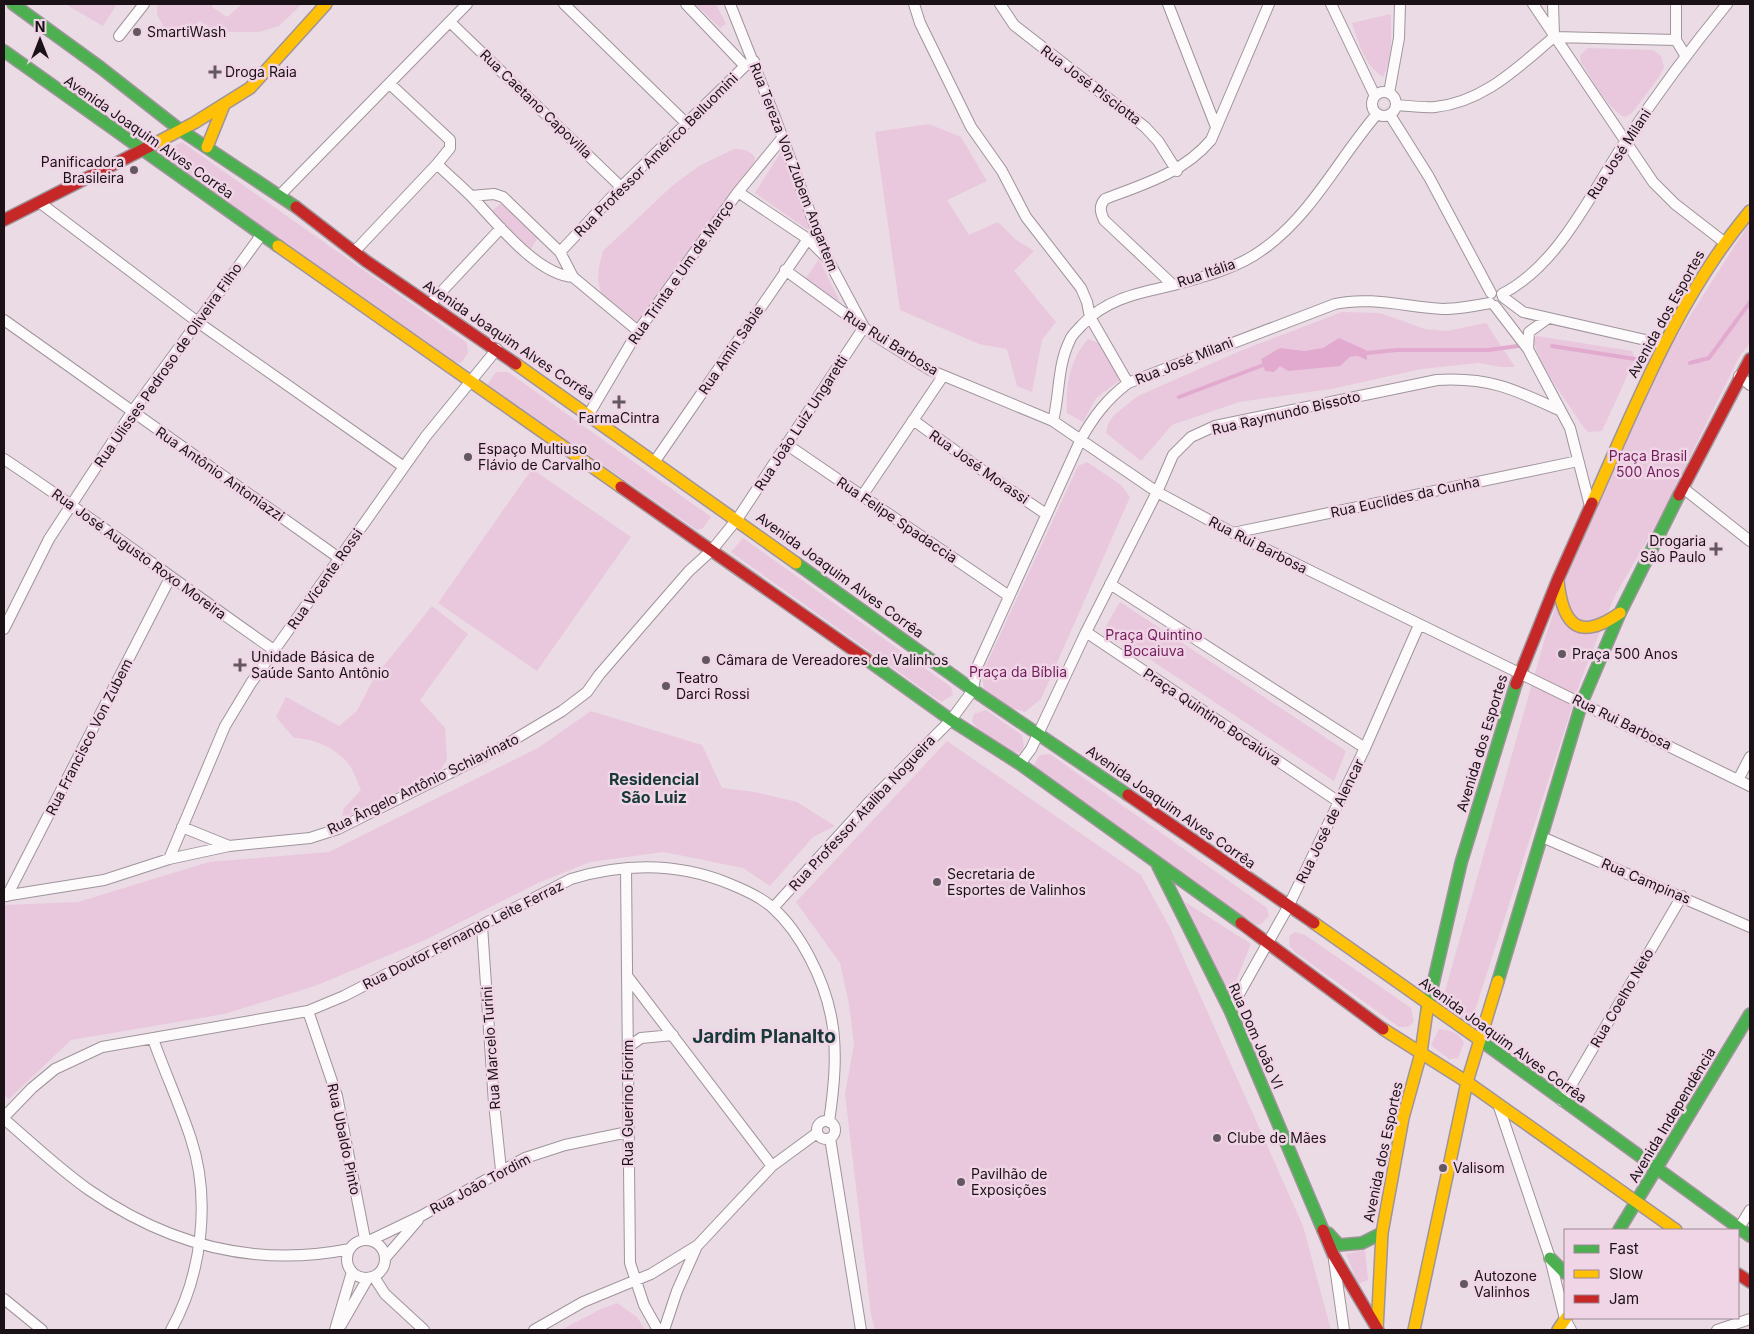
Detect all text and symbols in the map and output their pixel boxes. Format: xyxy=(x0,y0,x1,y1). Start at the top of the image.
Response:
north arrow xyxy=(15,15,65,65)
text: N xyxy=(35,18,45,35)
place label: SmartiWash xyxy=(147,23,226,40)
marker: SmartiWash xyxy=(131,26,143,38)
street label: Rua José Pisciotta xyxy=(1038,41,1145,128)
street label: Rua Caetano Capovilla xyxy=(477,46,596,162)
street label: Rua Tereza Von Zubem Angartem xyxy=(747,60,842,274)
place label: Droga Raia xyxy=(225,63,297,80)
marker: Droga Raia xyxy=(209,66,221,78)
street label: Rua Professor Américo Belluomini xyxy=(570,69,741,240)
street label: Avenida Joaquim Alves Corrêa xyxy=(61,71,237,202)
street label: Rua José Milani xyxy=(1583,106,1654,202)
place label: Panificadora Brasileira xyxy=(41,153,124,186)
marker: Panificadora Brasileira xyxy=(128,164,140,176)
street label: Rua Trinta e Um de Março xyxy=(624,196,737,347)
street label: Avenida dos Esportes xyxy=(1623,247,1708,380)
street label: Rua Itália xyxy=(1175,255,1237,290)
street label: Rua Ulisses Pedroso de Oliveira Filho xyxy=(90,259,245,470)
street label: Avenida Joaquim Alves Corrêa xyxy=(420,276,598,403)
street label: Rua Amin Sabie xyxy=(695,302,767,397)
street label: Rua Rui Barbosa xyxy=(841,307,942,379)
street label: Rua José Milani xyxy=(1132,333,1235,388)
street label: Rua João Luiz Ungaretti xyxy=(751,352,851,493)
street label: Rua Raymundo Bissoto xyxy=(1210,387,1362,438)
marker: FarmaCintra xyxy=(613,396,625,408)
place label: FarmaCintra xyxy=(579,409,660,426)
street label: Rua Antônio Antoniazzi xyxy=(153,423,288,524)
street label: Rua José Morassi xyxy=(926,426,1032,507)
place label: Espaço Multiuso Flávio de Carvalho xyxy=(478,440,601,473)
park label: Praça Brasil 500 Anos xyxy=(1609,447,1687,480)
marker: Espaço Multiuso Flávio de Carvalho xyxy=(462,451,474,463)
street label: Rua Euclides da Cunha xyxy=(1329,472,1481,521)
street label: Rua Felipe Spadaccia xyxy=(834,473,961,566)
street label: Rua José Augusto Roxo Moreira xyxy=(49,485,230,623)
street label: Avenida Joaquim Alves Corrêa xyxy=(753,508,927,641)
street label: Rua Rui Barbosa xyxy=(1206,512,1310,577)
street label: Rua Vicente Rossi xyxy=(284,525,366,632)
place label: Drogaria São Paulo xyxy=(1640,532,1706,565)
marker: Drogaria São Paulo xyxy=(1710,543,1722,555)
park label: Praça Quintino Bocaiuva xyxy=(1105,626,1203,659)
place label: Praça 500 Anos xyxy=(1572,645,1678,662)
place label: Unidade Básica de Saúde Santo Antônio xyxy=(251,648,390,681)
marker: Praça 500 Anos xyxy=(1556,648,1568,660)
place label: Câmara de Vereadores de Valinhos xyxy=(716,651,948,668)
marker: Câmara de Vereadores de Valinhos xyxy=(700,654,712,666)
street label: Rua Francisco Von Zubem xyxy=(42,656,135,818)
marker: Unidade Básica de Saúde Santo Antônio xyxy=(233,658,247,672)
park label: Praça da Bíblia xyxy=(969,663,1067,680)
street label: Praça Quintino Bocaiúva xyxy=(1140,664,1284,769)
place label: Teatro Darci Rossi xyxy=(676,669,750,702)
street label: Avenida dos Esportes xyxy=(1452,672,1511,814)
marker: Teatro Darci Rossi xyxy=(660,680,672,692)
street label: Rua Rui Barbosa xyxy=(1570,690,1675,753)
street label: Rua Ângelo Antônio Schiavinato xyxy=(324,730,521,837)
street label: Rua Professor Ataliba Nogueira xyxy=(785,731,938,894)
street label: Avenida Joaquim Alves Corrêa xyxy=(1083,741,1259,872)
street label: Rua José de Alencar xyxy=(1292,756,1367,886)
district label: Residencial São Luiz xyxy=(609,769,699,807)
street label: Rua Campinas xyxy=(1599,854,1693,907)
place label: Secretaria de Esportes de Valinhos xyxy=(947,865,1086,898)
street label: Rua Doutor Fernando Leite Ferraz xyxy=(360,876,566,993)
marker: Secretaria de Esportes de Valinhos xyxy=(931,876,943,888)
street label: Rua Coelho Neto xyxy=(1586,945,1657,1050)
street label: Avenida Joaquim Alves Corrêa xyxy=(1416,973,1590,1106)
street label: Rua Dom João VI xyxy=(1226,980,1287,1091)
street label: Rua Marcelo Turini xyxy=(478,986,503,1110)
district label: Jardim Planalto xyxy=(692,1025,836,1048)
street label: Rua Guerino Fiorim xyxy=(619,1040,636,1166)
street label: Avenida Independência xyxy=(1624,1044,1719,1185)
street label: Avenida dos Esportes xyxy=(1359,1080,1406,1224)
street label: Rua Ubaldo Pinto xyxy=(324,1081,365,1196)
place label: Clube de Mães xyxy=(1227,1129,1326,1146)
marker: Clube de Mães xyxy=(1211,1132,1223,1144)
street label: Rua João Tordim xyxy=(427,1150,533,1217)
place label: Valisom xyxy=(1453,1159,1505,1176)
marker: Valisom xyxy=(1437,1162,1449,1174)
place label: Pavilhão de Exposições xyxy=(971,1165,1047,1198)
marker: Pavilhão de Exposições xyxy=(955,1176,967,1188)
legend xyxy=(1564,1229,1739,1319)
text: Fast xyxy=(1609,1239,1639,1258)
text: Slow xyxy=(1609,1264,1643,1283)
place label: Autozone Valinhos xyxy=(1474,1267,1537,1300)
marker: Autozone Valinhos xyxy=(1458,1278,1470,1290)
text: Jam xyxy=(1609,1289,1639,1308)

